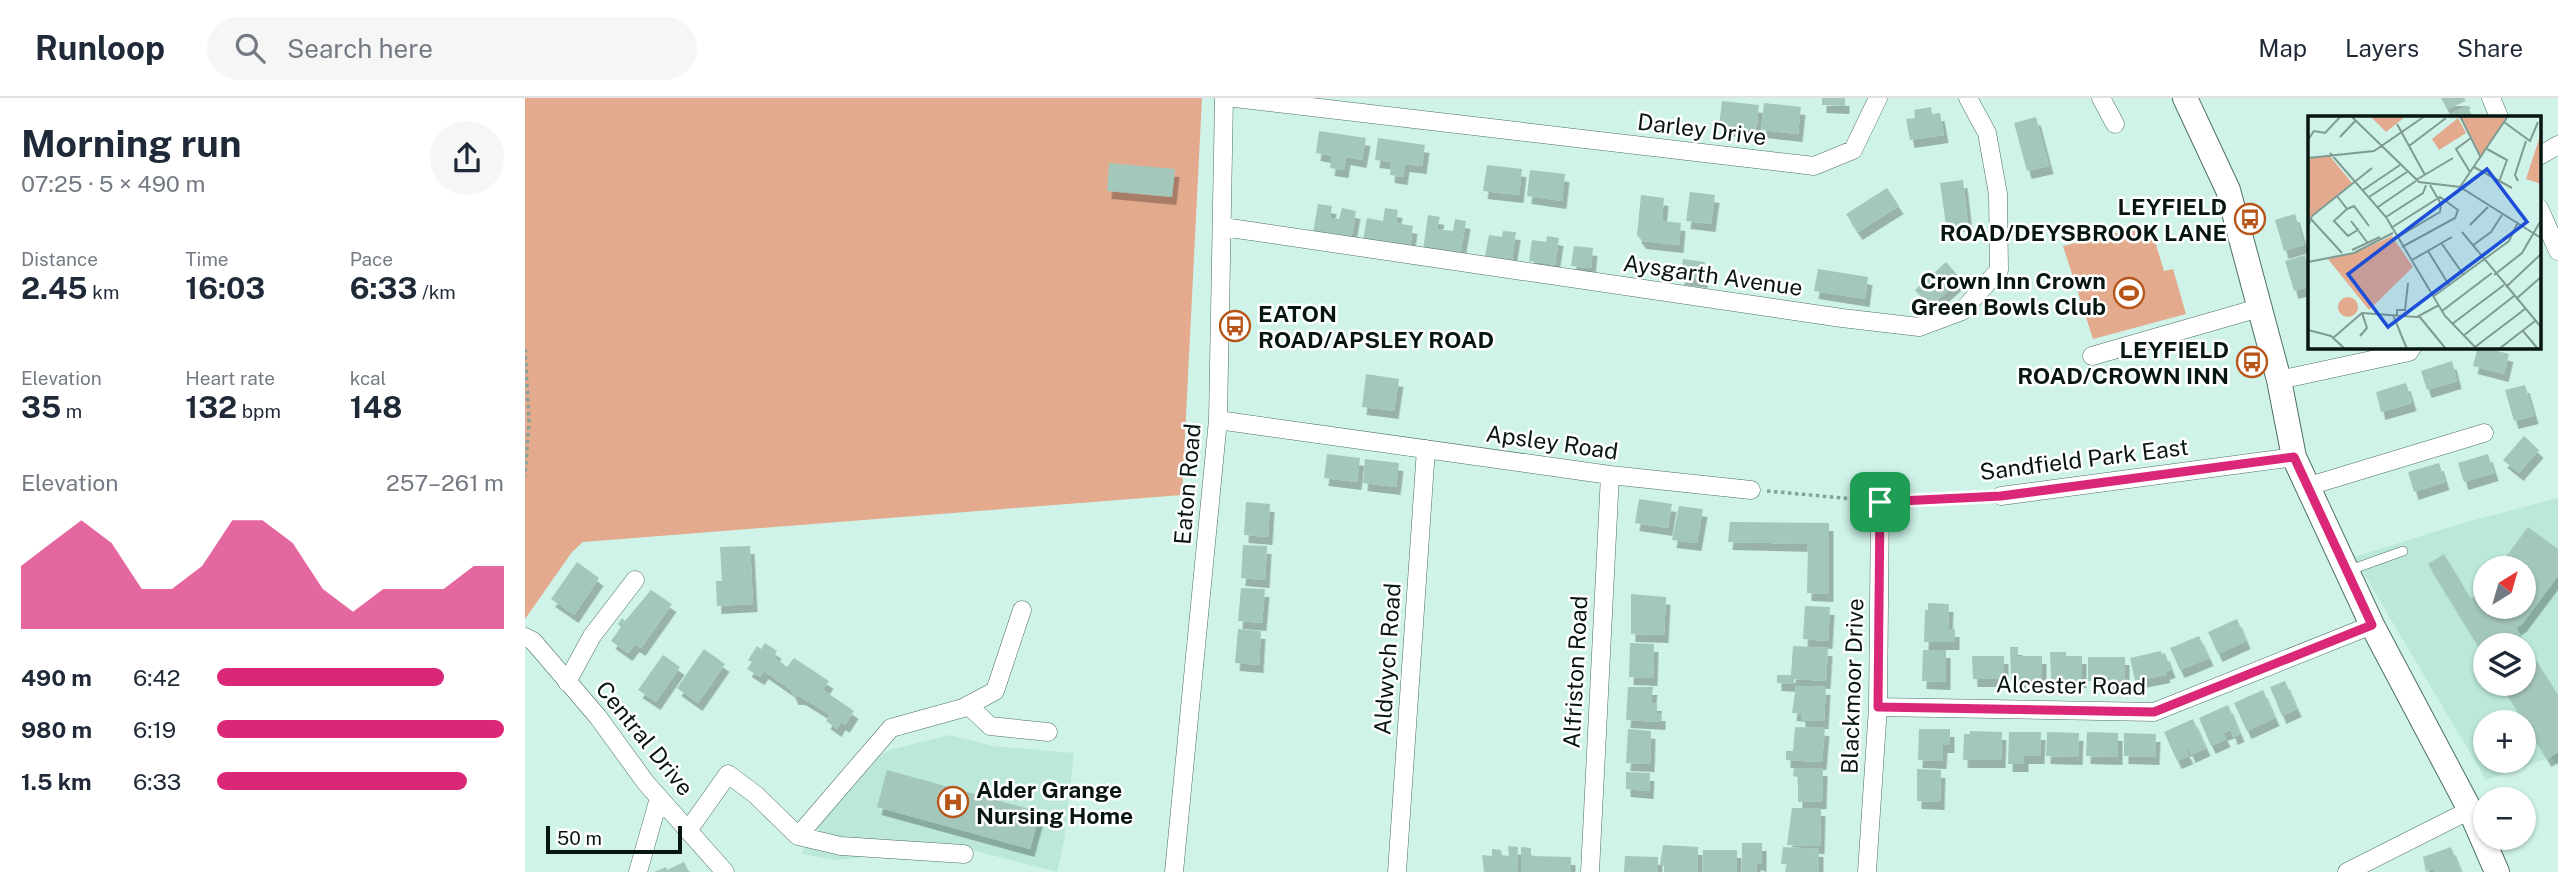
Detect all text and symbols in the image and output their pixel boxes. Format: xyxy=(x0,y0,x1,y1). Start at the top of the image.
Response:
search box xyxy=(207,17,697,80)
text: Runloop xyxy=(35,29,165,67)
icon: search xyxy=(231,29,269,67)
text: Search here xyxy=(287,33,433,64)
text: Map xyxy=(2258,34,2307,62)
text: Layers xyxy=(2345,34,2419,62)
text: Share xyxy=(2457,34,2523,62)
street label: Darley Drive xyxy=(1636,108,1768,150)
inset map xyxy=(2308,116,2541,348)
text: Morning run xyxy=(21,121,242,166)
button: share xyxy=(430,121,504,195)
text: 07:25 · 5 × 490 m xyxy=(21,170,205,197)
place label: LEYFIELD ROAD/DEYSBROOK LANE xyxy=(1940,193,2227,246)
bus stop icon: LEYFIELD ROAD/DEYSBROOK LANE xyxy=(2233,202,2267,236)
text: Distance xyxy=(21,248,98,270)
text: Time xyxy=(185,248,229,270)
text: Pace xyxy=(350,248,393,270)
street label: Aysgarth Avenue xyxy=(1622,249,1804,301)
place label: Crown Inn Crown Green Bowls Club xyxy=(1911,267,2106,320)
text: 2.45 xyxy=(21,270,88,306)
text: 16:03 xyxy=(185,270,265,306)
text: 6:33 xyxy=(350,270,417,306)
sports icon: Crown Inn Crown Green Bowls Club xyxy=(2112,276,2146,310)
text: km xyxy=(88,281,119,303)
text: /km xyxy=(417,281,456,303)
place label: EATON ROAD/APSLEY ROAD xyxy=(1258,300,1494,353)
bus stop icon: EATON ROAD/APSLEY ROAD xyxy=(1218,309,1252,343)
place label: LEYFIELD ROAD/CROWN INN xyxy=(2017,336,2229,389)
bus stop icon: LEYFIELD ROAD/CROWN INN xyxy=(2235,345,2269,379)
text: Elevation xyxy=(21,367,102,389)
text: Heart rate xyxy=(185,367,275,389)
text: kcal xyxy=(350,367,386,389)
text: 35 xyxy=(21,389,61,425)
text: 132 xyxy=(185,389,237,425)
text: 148 xyxy=(350,389,402,425)
text: m xyxy=(61,400,82,422)
text: bpm xyxy=(237,400,281,422)
street label: Apsley Road xyxy=(1484,419,1620,465)
street label: Eaton Road xyxy=(1168,422,1206,546)
street label: Sandfield Park East xyxy=(1978,433,2190,485)
text: Elevation xyxy=(21,469,119,496)
text: 257–261 m xyxy=(386,469,504,496)
pin xyxy=(1850,472,1910,532)
icon: arrive xyxy=(1861,483,1899,521)
north arrow xyxy=(2473,556,2536,620)
map controls xyxy=(2473,556,2536,850)
street label: Aldwych Road xyxy=(1368,582,1406,736)
street label: Alfriston Road xyxy=(1558,595,1592,749)
street label: Blackmoor Drive xyxy=(1835,598,1869,774)
button: layers xyxy=(2473,633,2536,696)
text: 490 m xyxy=(21,664,92,691)
text: 6:42 xyxy=(133,664,181,691)
street label: Alcester Road xyxy=(1996,670,2146,700)
street label: Central Drive xyxy=(591,675,699,801)
button: + xyxy=(2473,710,2536,773)
text: 980 m xyxy=(21,716,92,743)
text: 6:19 xyxy=(133,716,176,743)
text: 1.5 km xyxy=(21,768,92,795)
text: 6:33 xyxy=(133,768,181,795)
place label: Alder Grange Nursing Home xyxy=(976,776,1133,829)
hospital icon: Alder Grange Nursing Home xyxy=(936,785,970,819)
button: − xyxy=(2473,787,2536,850)
scale bar xyxy=(546,823,683,855)
text: 50 m xyxy=(557,827,602,849)

